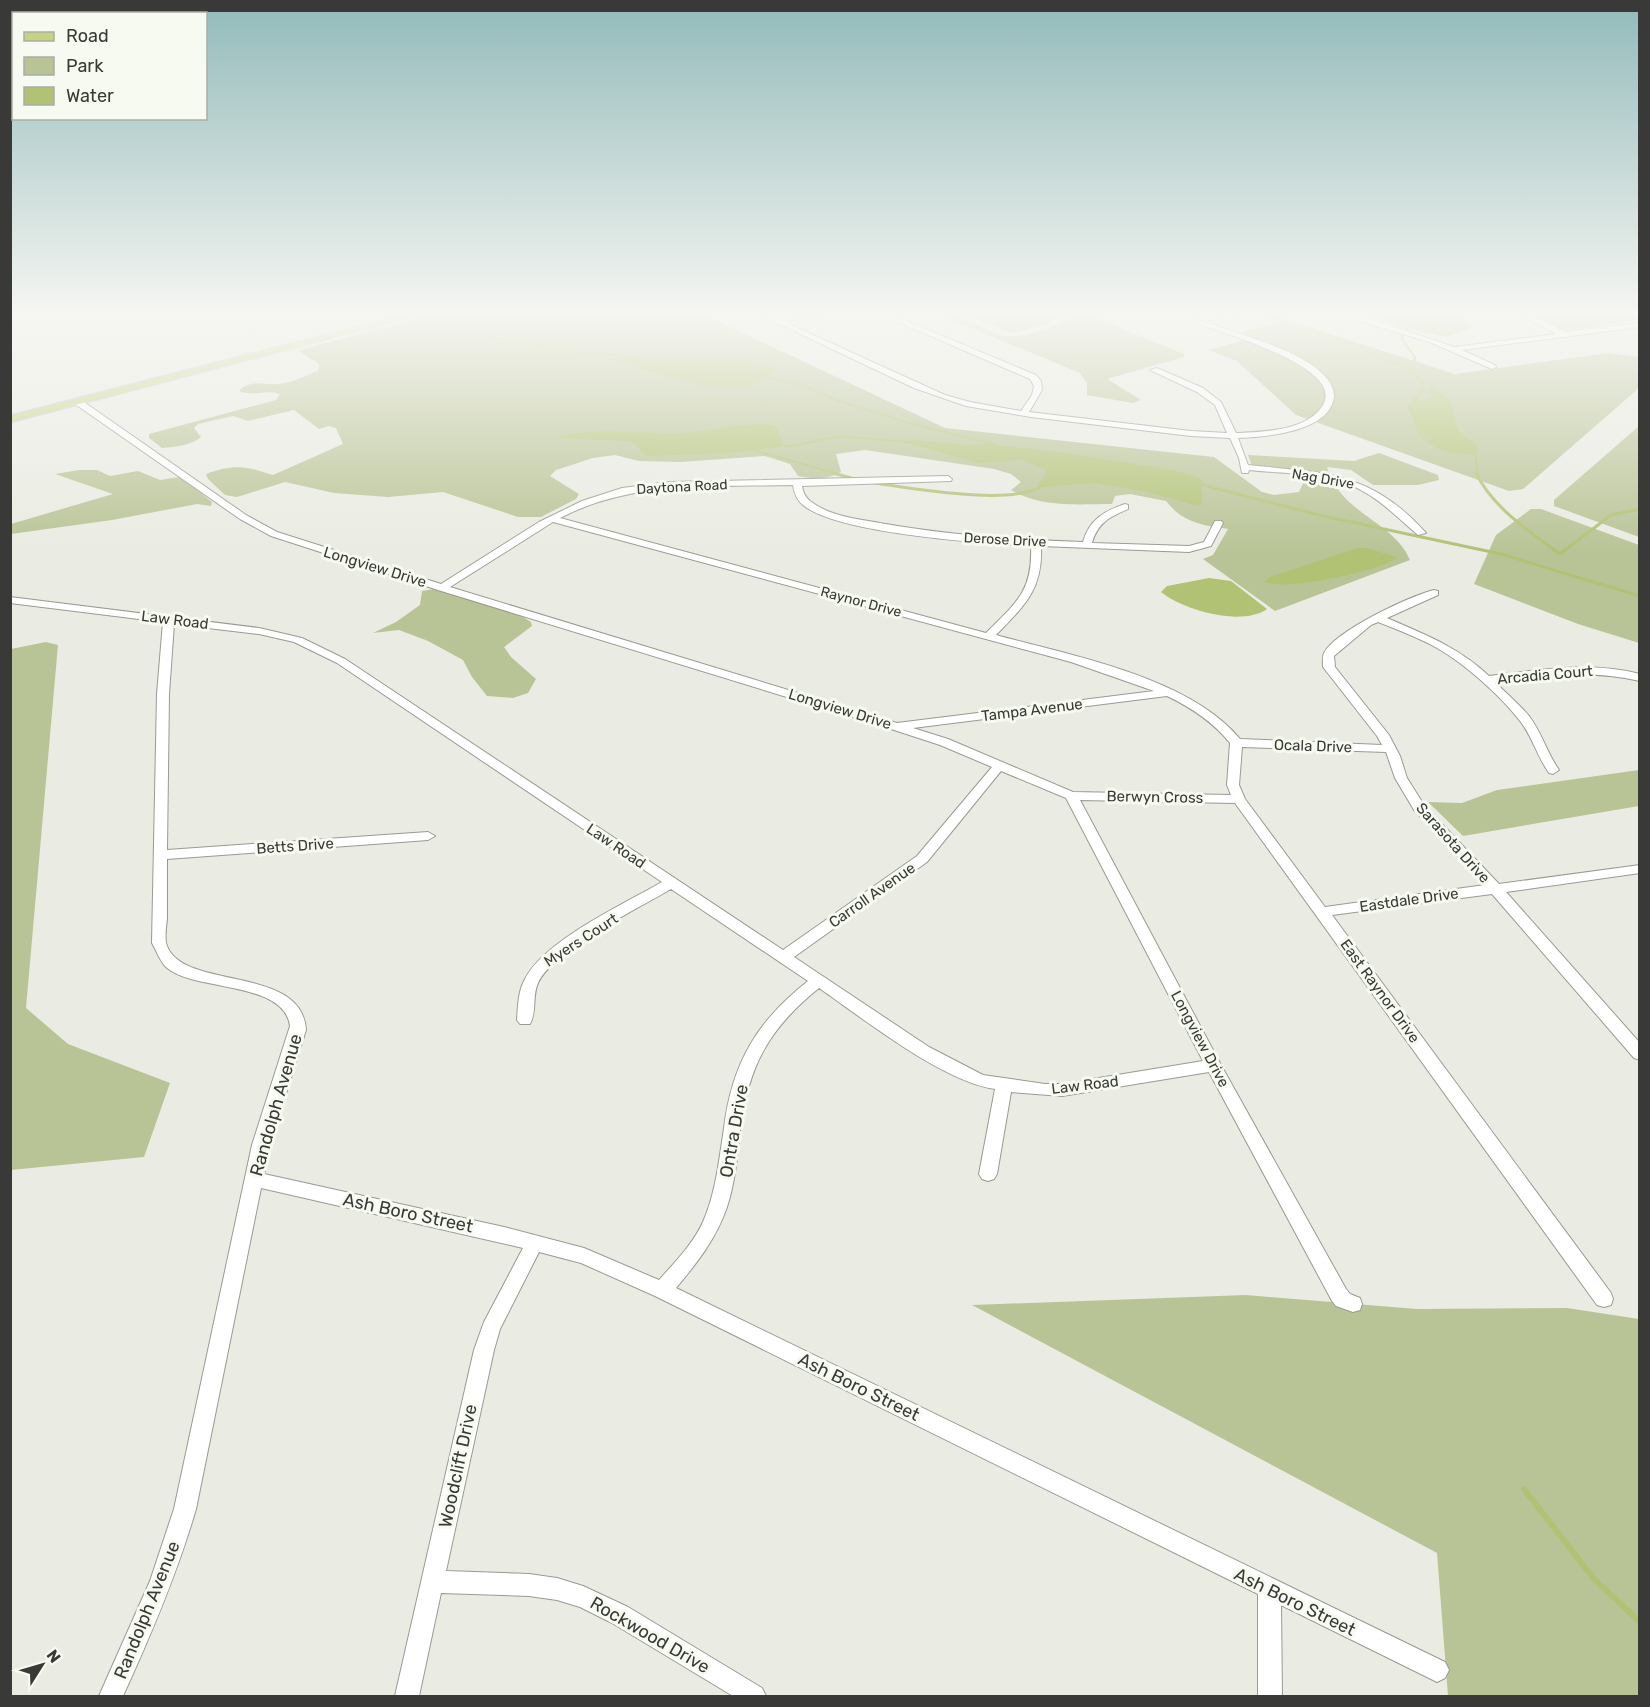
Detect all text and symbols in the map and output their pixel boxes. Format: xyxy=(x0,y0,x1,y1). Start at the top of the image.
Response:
legend xyxy=(12,12,207,120)
text: Road xyxy=(66,25,109,47)
text: Park xyxy=(66,55,104,77)
text: Water xyxy=(66,85,114,107)
street label: Nag Drive xyxy=(1291,465,1356,493)
street label: Daytona Road xyxy=(636,476,728,498)
street label: Derose Drive xyxy=(963,529,1047,551)
street label: Longview Drive xyxy=(321,543,429,591)
street label: Raynor Drive xyxy=(819,583,903,621)
street label: Law Road xyxy=(140,607,210,633)
street label: Arcadia Court xyxy=(1496,662,1594,688)
street label: Longview Drive xyxy=(786,685,894,733)
street label: Tampa Avenue xyxy=(980,695,1084,725)
street label: Ocala Drive xyxy=(1273,736,1353,756)
street label: Berwyn Cross xyxy=(1107,787,1204,807)
street label: Sarasota Drive xyxy=(1412,799,1494,887)
street label: Law Road xyxy=(583,820,649,872)
street label: Betts Drive xyxy=(256,834,334,858)
street label: Carroll Avenue xyxy=(825,859,919,931)
street label: Eastdale Drive xyxy=(1358,884,1460,916)
street label: Myers Court xyxy=(541,909,621,971)
street label: East Raynor Drive xyxy=(1336,936,1424,1046)
street label: Longview Drive xyxy=(1167,988,1233,1090)
street label: Randolph Avenue xyxy=(245,1031,307,1179)
street label: Law Road xyxy=(1050,1072,1120,1098)
street label: Ontra Drive xyxy=(715,1083,753,1179)
street label: Ash Boro Street xyxy=(341,1188,475,1238)
street label: Ash Boro Street xyxy=(795,1348,923,1426)
street label: Woodclift Drive xyxy=(434,1402,482,1530)
street label: Randolph Avenue xyxy=(109,1538,185,1682)
street label: Ash Boro Street xyxy=(1231,1563,1359,1641)
street label: Rockwood Drive xyxy=(586,1592,714,1678)
north arrow xyxy=(12,1635,72,1695)
text: N xyxy=(43,1646,65,1667)

